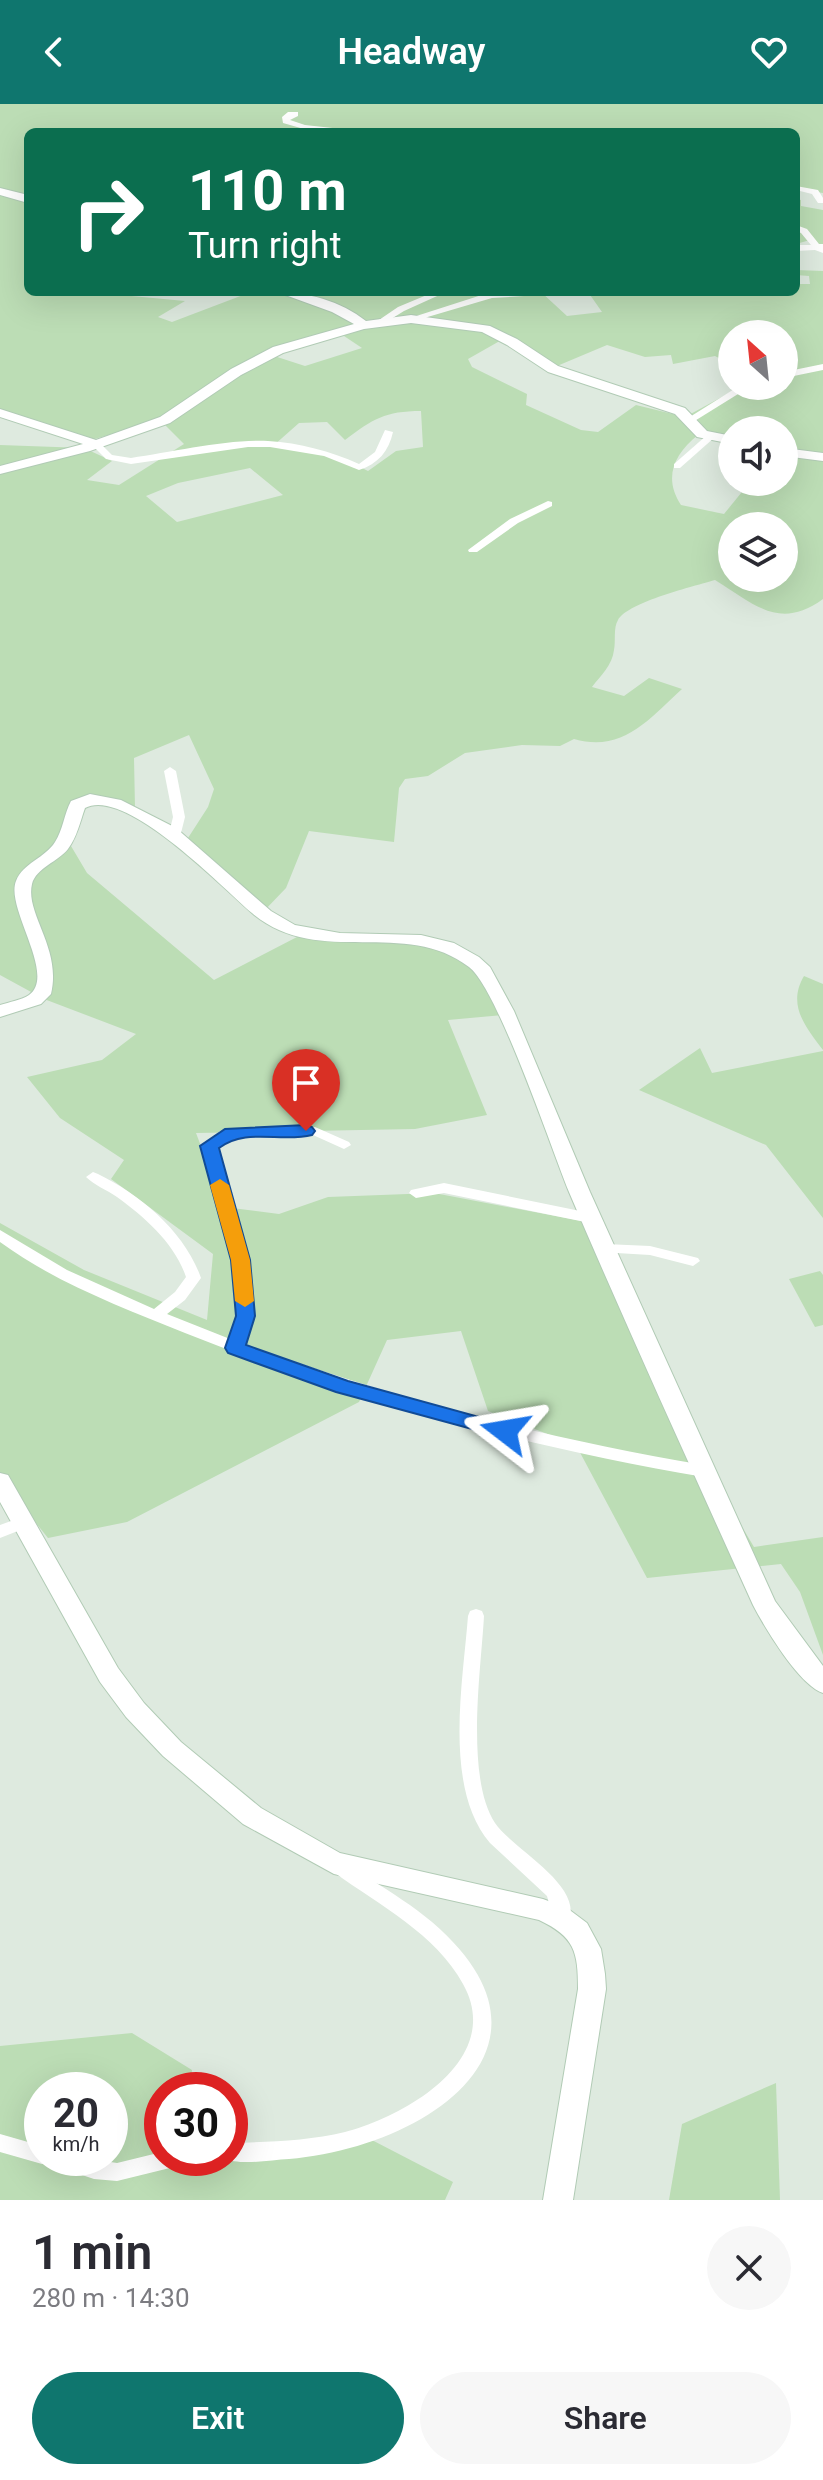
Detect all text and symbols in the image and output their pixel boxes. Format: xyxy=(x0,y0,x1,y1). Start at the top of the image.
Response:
icon: back xyxy=(32,30,76,74)
icon: heart xyxy=(747,30,791,74)
text: Headway xyxy=(338,31,486,73)
text: 110 m xyxy=(188,158,347,224)
icon: right xyxy=(56,160,160,264)
text: Turn right xyxy=(188,225,341,267)
north arrow xyxy=(718,320,798,400)
map controls xyxy=(718,320,798,592)
button: sound xyxy=(718,416,798,496)
button: layers xyxy=(718,512,798,592)
pin xyxy=(272,1049,340,1131)
icon: arrive xyxy=(284,1061,328,1105)
position arrow xyxy=(463,1389,547,1473)
speed limit sign: 30 xyxy=(144,2072,248,2176)
text: 20 xyxy=(53,2090,99,2137)
text: km/h xyxy=(53,2132,99,2156)
text: 1 min xyxy=(32,2224,152,2281)
button: close xyxy=(707,2226,791,2310)
text: 280 m · 14:30 xyxy=(32,2283,190,2313)
button: Exit xyxy=(32,2372,404,2464)
button: Share xyxy=(420,2372,791,2464)

